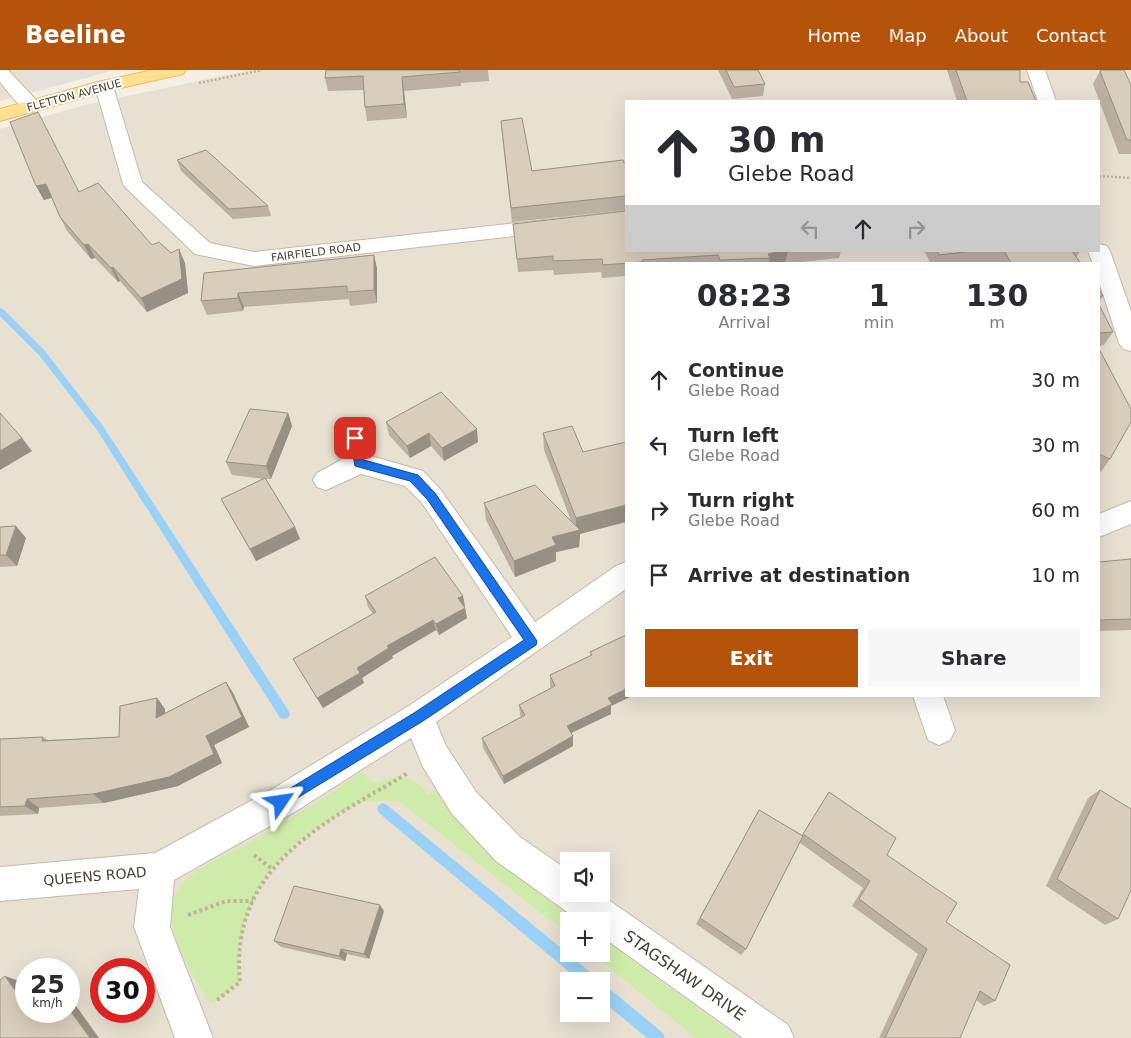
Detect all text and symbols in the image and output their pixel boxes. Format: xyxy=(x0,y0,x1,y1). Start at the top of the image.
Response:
text: Beeline xyxy=(25,21,126,49)
text: Home xyxy=(808,25,861,46)
text: Map xyxy=(889,25,927,46)
text: About xyxy=(955,25,1008,46)
text: Contact xyxy=(1036,25,1106,46)
street label: FLETTON AVENUE xyxy=(25,77,123,114)
icon: ahead xyxy=(645,120,710,185)
text: 30 m xyxy=(728,120,825,160)
text: Glebe Road xyxy=(728,161,854,186)
icon: left xyxy=(796,215,824,243)
icon: ahead xyxy=(849,215,877,243)
icon: right xyxy=(902,215,930,243)
street label: FAIRFIELD ROAD xyxy=(270,241,362,264)
text: 08:23 xyxy=(697,278,792,313)
text: 1 xyxy=(868,278,889,313)
text: 130 xyxy=(966,278,1028,313)
text: Arrival xyxy=(718,313,770,332)
text: min xyxy=(864,313,894,332)
text: m xyxy=(989,313,1005,332)
text: Continue xyxy=(688,359,784,381)
icon: ahead xyxy=(645,366,673,394)
text: 30 m xyxy=(1031,369,1080,391)
text: Glebe Road xyxy=(688,381,780,400)
pin xyxy=(334,417,376,459)
icon: arrive xyxy=(341,424,369,452)
text: Turn left xyxy=(688,424,779,446)
icon: left xyxy=(645,431,673,459)
text: 30 m xyxy=(1031,434,1080,456)
text: Glebe Road xyxy=(688,446,780,465)
text: Turn right xyxy=(688,489,794,511)
icon: right xyxy=(645,496,673,524)
text: 60 m xyxy=(1031,499,1080,521)
text: Glebe Road xyxy=(688,511,780,530)
icon: arrive xyxy=(645,561,673,589)
text: Arrive at destination xyxy=(688,564,910,586)
text: 10 m xyxy=(1031,564,1080,586)
button: Exit xyxy=(645,629,858,687)
button: Share xyxy=(868,629,1080,687)
position arrow xyxy=(254,775,306,827)
map controls xyxy=(560,852,610,1022)
button: sound xyxy=(560,852,610,902)
street label: QUEENS ROAD xyxy=(43,864,147,888)
button: + xyxy=(560,912,610,962)
street label: STAGSHAW DRIVE xyxy=(620,926,749,1025)
speed limit sign: 30 xyxy=(90,958,155,1023)
text: 25 xyxy=(30,970,65,999)
button: − xyxy=(560,972,610,1022)
text: km/h xyxy=(32,996,63,1010)

